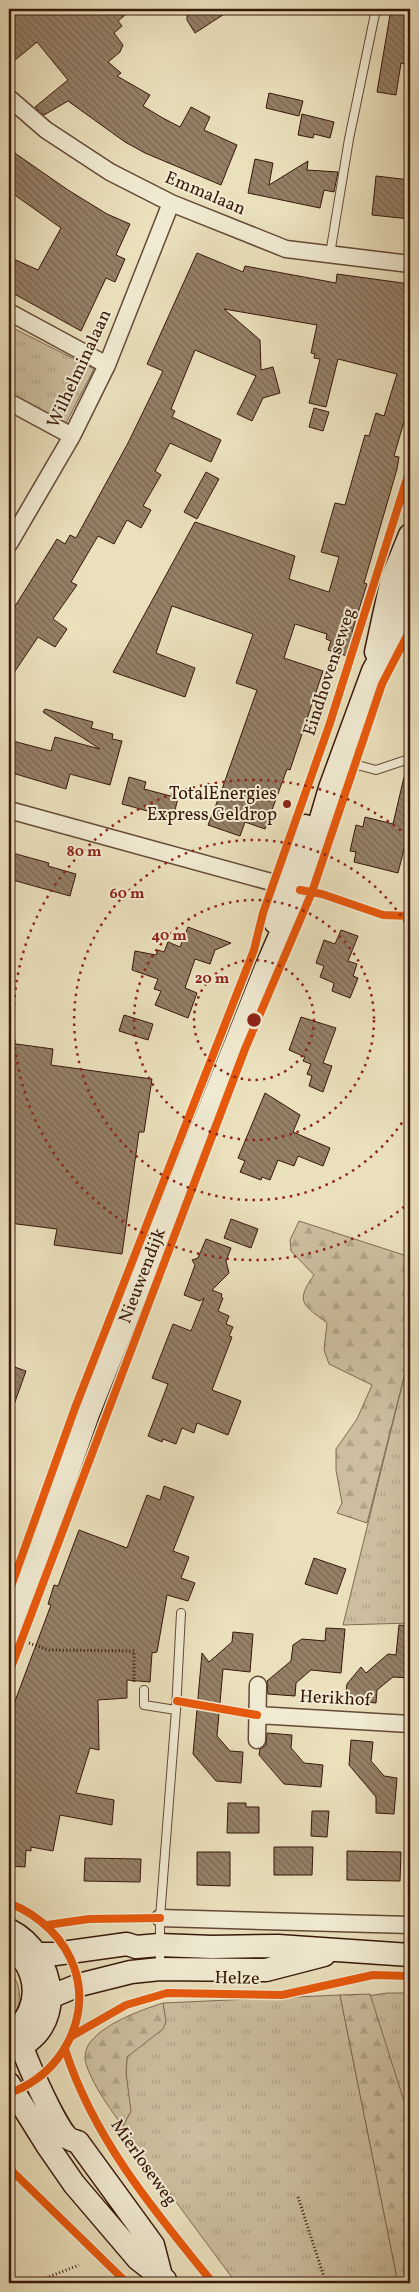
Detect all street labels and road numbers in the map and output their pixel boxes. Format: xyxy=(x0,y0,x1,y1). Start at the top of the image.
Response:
street label: Emmalaan xyxy=(161,166,250,222)
street label: Wilhelminalaan xyxy=(42,305,118,432)
street label: Eindhovenseweg xyxy=(297,605,363,739)
street label: Nieuwendijk xyxy=(113,1225,173,1327)
street label: Herikhof xyxy=(299,1685,373,1713)
street label: Helze xyxy=(214,1966,260,1992)
street label: Mierloseweg xyxy=(104,2115,182,2211)

